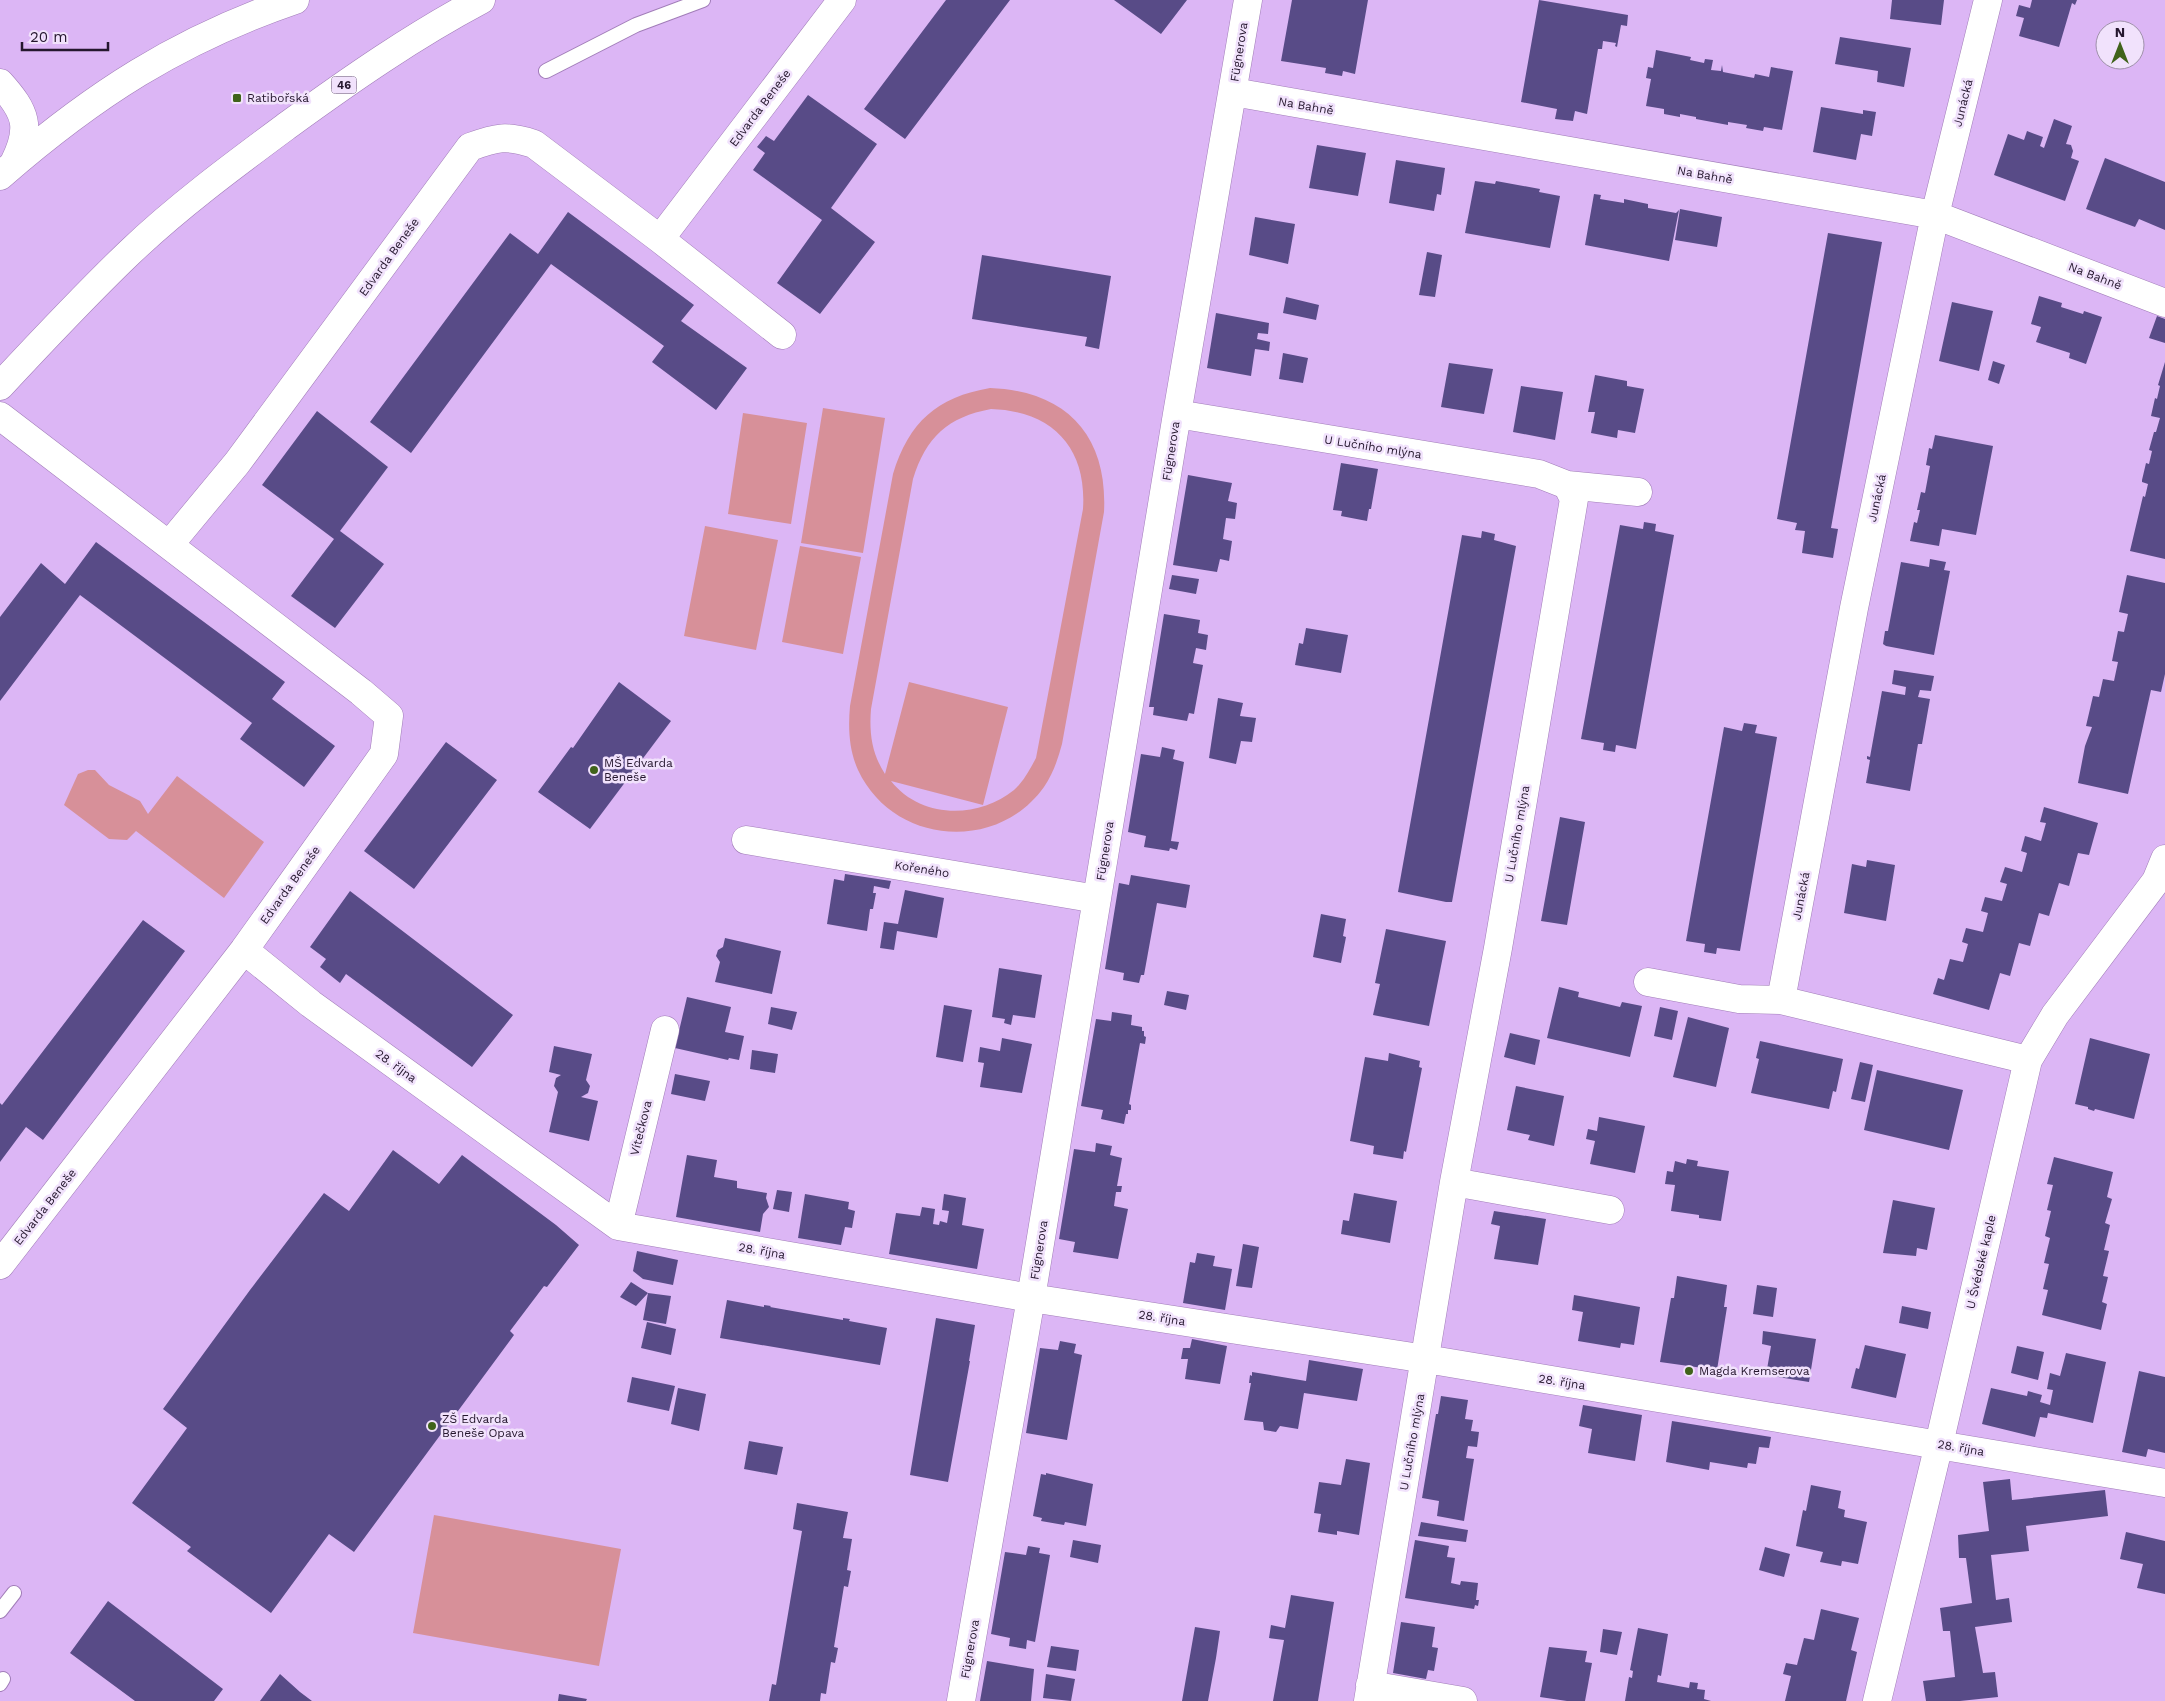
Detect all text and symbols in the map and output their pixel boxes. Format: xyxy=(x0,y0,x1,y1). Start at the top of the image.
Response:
scale bar xyxy=(22,20,109,52)
north arrow xyxy=(2095,20,2145,70)
street label: Fügnerova xyxy=(1227,21,1251,83)
text: N xyxy=(2115,24,2125,40)
text: 20 m xyxy=(30,28,68,46)
street label: Edvarda Beneše xyxy=(726,67,794,149)
road number: 46 xyxy=(332,76,356,94)
street label: Junácká xyxy=(1950,78,1976,128)
place label: Ratibořská xyxy=(247,91,309,105)
marker: Ratibořská xyxy=(231,92,243,104)
street label: Na Bahně xyxy=(1277,94,1335,118)
street label: Na Bahně xyxy=(1676,163,1734,187)
street label: Edvarda Beneše xyxy=(356,215,422,299)
street label: Na Bahně xyxy=(2066,259,2124,293)
street label: Fügnerova xyxy=(1159,420,1183,482)
street label: U Lučního mlýna xyxy=(1323,432,1423,462)
street label: Junácká xyxy=(1865,473,1889,523)
place label: MŠ Edvarda Beneše xyxy=(604,756,673,784)
marker: MŠ Edvarda Beneše xyxy=(588,764,600,776)
street label: U Lučního mlýna xyxy=(1502,784,1532,884)
street label: Fügnerova xyxy=(1093,820,1117,882)
street label: Edvarda Beneše xyxy=(257,843,323,927)
street label: Kořeného xyxy=(894,858,950,880)
street label: Junácká xyxy=(1790,871,1813,921)
street label: 28. října xyxy=(373,1046,419,1086)
street label: Vítečkova xyxy=(627,1099,655,1157)
street label: Edvarda Beneše xyxy=(11,1166,79,1248)
street label: U Švédské kaple xyxy=(1963,1213,1999,1311)
street label: Fügnerova xyxy=(1027,1219,1051,1281)
street label: 28. října xyxy=(738,1240,787,1262)
street label: 28. října xyxy=(1138,1307,1187,1329)
place label: Magda Kremserova xyxy=(1699,1364,1810,1378)
marker: Magda Kremserova xyxy=(1683,1365,1695,1377)
street label: 28. října xyxy=(1538,1371,1587,1393)
street label: U Lučního mlýna xyxy=(1397,1392,1427,1492)
place label: ZŠ Edvarda Beneše Opava xyxy=(442,1412,525,1440)
marker: ZŠ Edvarda Beneše Opava xyxy=(426,1420,438,1432)
street label: 28. října xyxy=(1937,1437,1986,1459)
street label: Fügnerova xyxy=(958,1618,982,1680)

